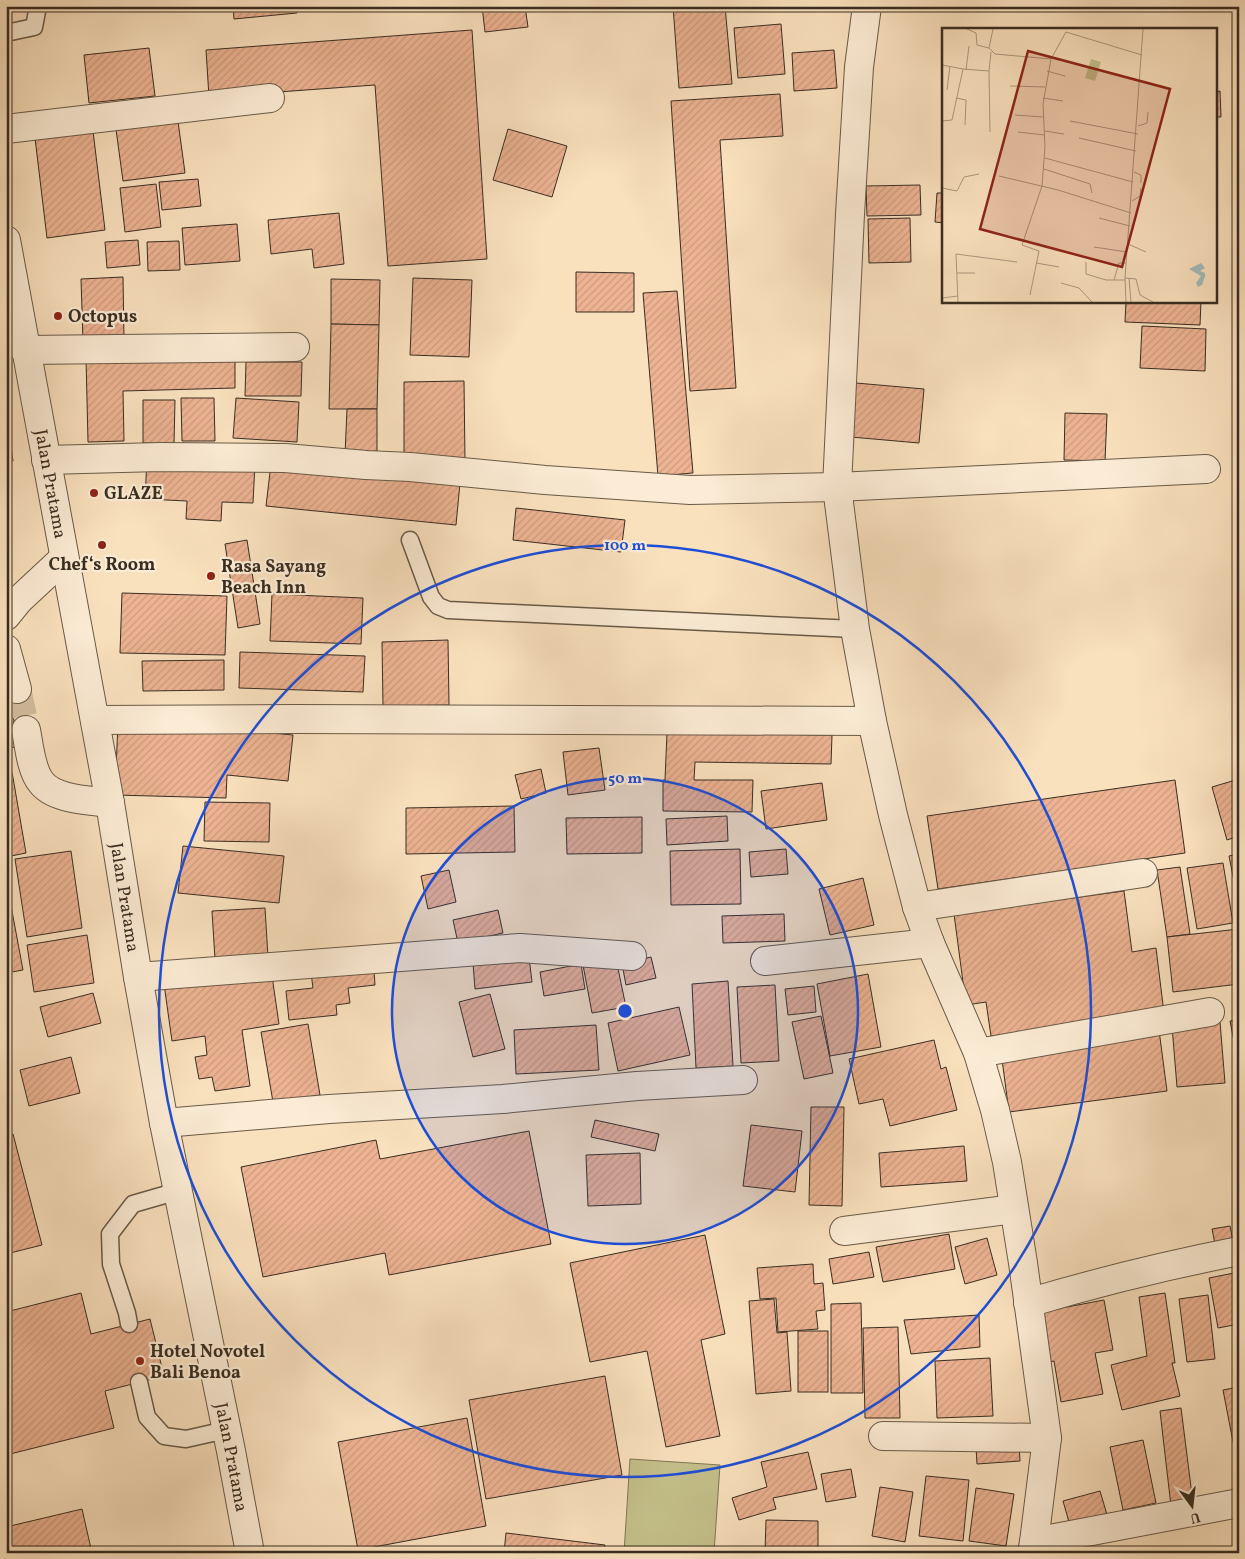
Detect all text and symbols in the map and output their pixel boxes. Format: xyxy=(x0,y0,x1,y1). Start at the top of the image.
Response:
inset map xyxy=(942,28,1218,302)
place label: Octopus xyxy=(68,305,137,330)
marker: Octopus xyxy=(52,310,64,322)
street label: Jalan Pratama xyxy=(27,428,72,541)
place label: GLAZE xyxy=(104,482,163,507)
marker: GLAZE xyxy=(88,487,100,499)
text: 100 m xyxy=(604,536,647,557)
marker: Chef‘s Room xyxy=(96,539,108,551)
place label: Chef‘s Room xyxy=(49,553,155,578)
place label: Rasa Sayang Beach Inn xyxy=(221,555,326,601)
marker: Rasa Sayang Beach Inn xyxy=(205,570,217,582)
text: 50 m xyxy=(608,769,642,790)
street label: Jalan Pratama xyxy=(103,841,145,954)
centre of rings xyxy=(616,1002,634,1020)
place label: Hotel Novotel Bali Benoa xyxy=(150,1340,265,1386)
marker: Hotel Novotel Bali Benoa xyxy=(134,1355,146,1367)
street label: Jalan Pratama xyxy=(207,1401,253,1514)
north arrow xyxy=(1168,1482,1218,1532)
text: U xyxy=(1187,1507,1202,1528)

